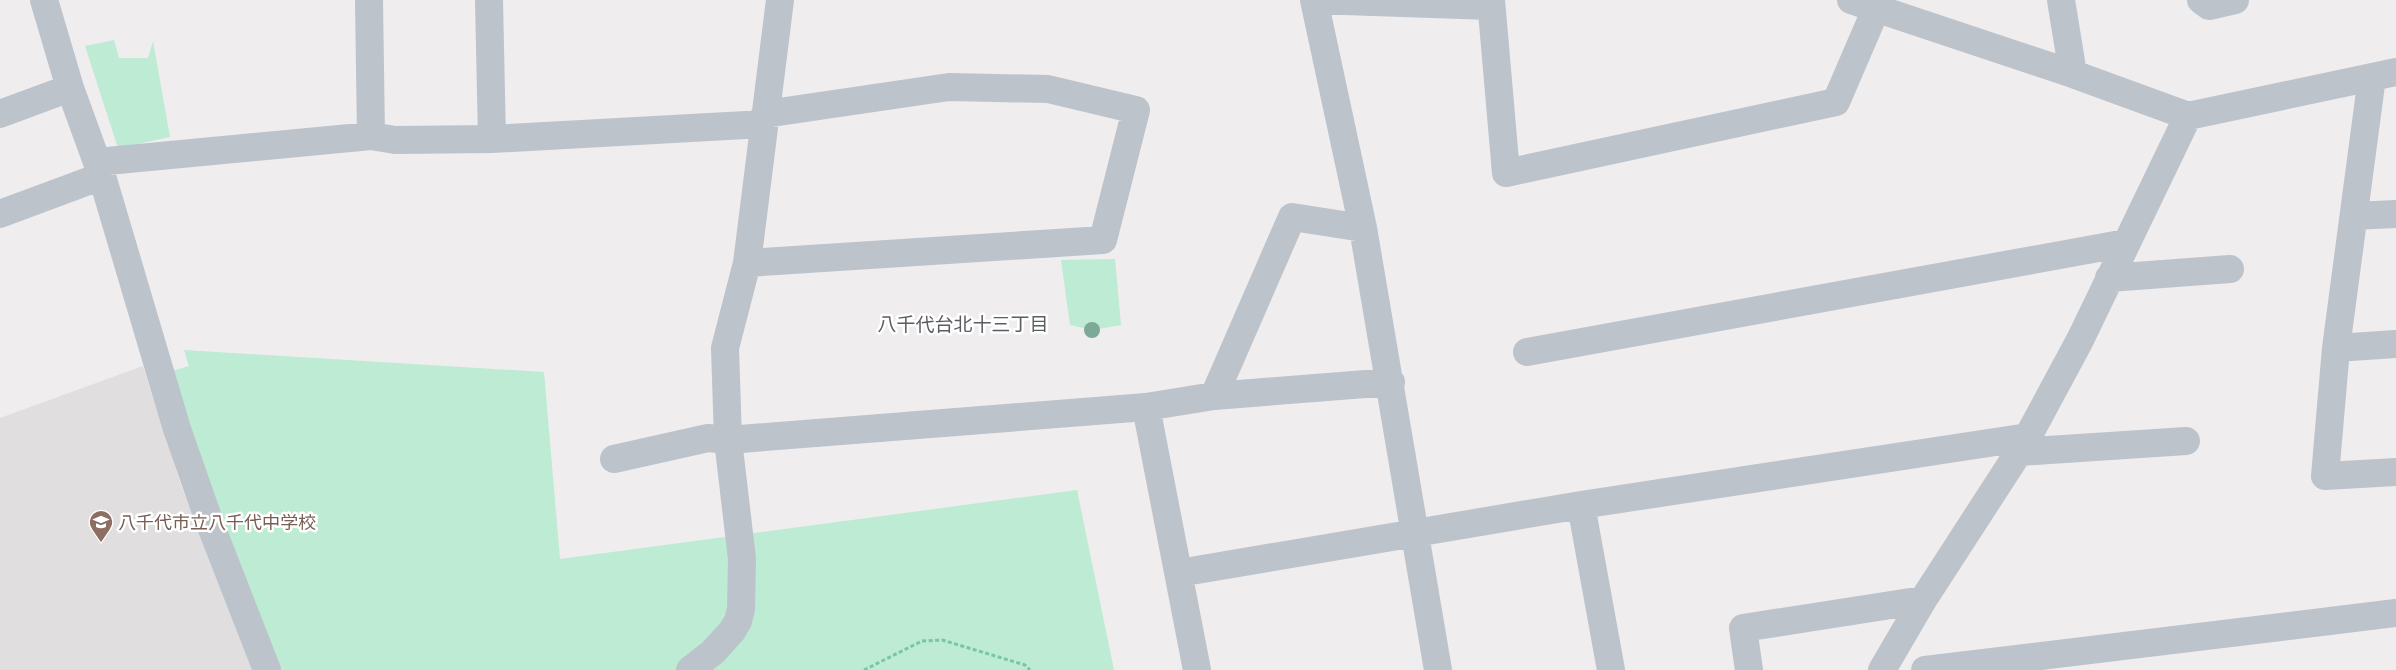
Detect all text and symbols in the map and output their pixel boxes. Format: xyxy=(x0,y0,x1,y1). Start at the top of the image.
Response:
district label: 八千代台北十三丁目 xyxy=(877,312,1049,335)
school or university icon: 八千代市立八千代中学校 xyxy=(88,509,114,543)
place label: 八千代市立八千代中学校 xyxy=(118,511,316,533)

